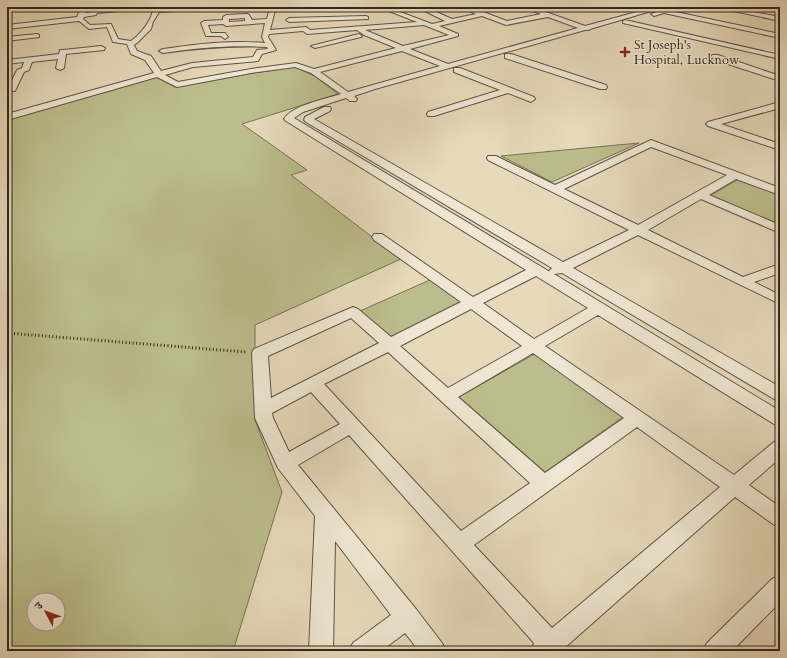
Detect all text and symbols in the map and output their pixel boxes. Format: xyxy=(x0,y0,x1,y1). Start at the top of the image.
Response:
place label: St Joseph's Hospital, Lucknow xyxy=(634,36,740,69)
marker: St Joseph's Hospital, Lucknow xyxy=(619,46,631,58)
north arrow xyxy=(26,592,66,632)
text: उ xyxy=(31,598,47,614)

